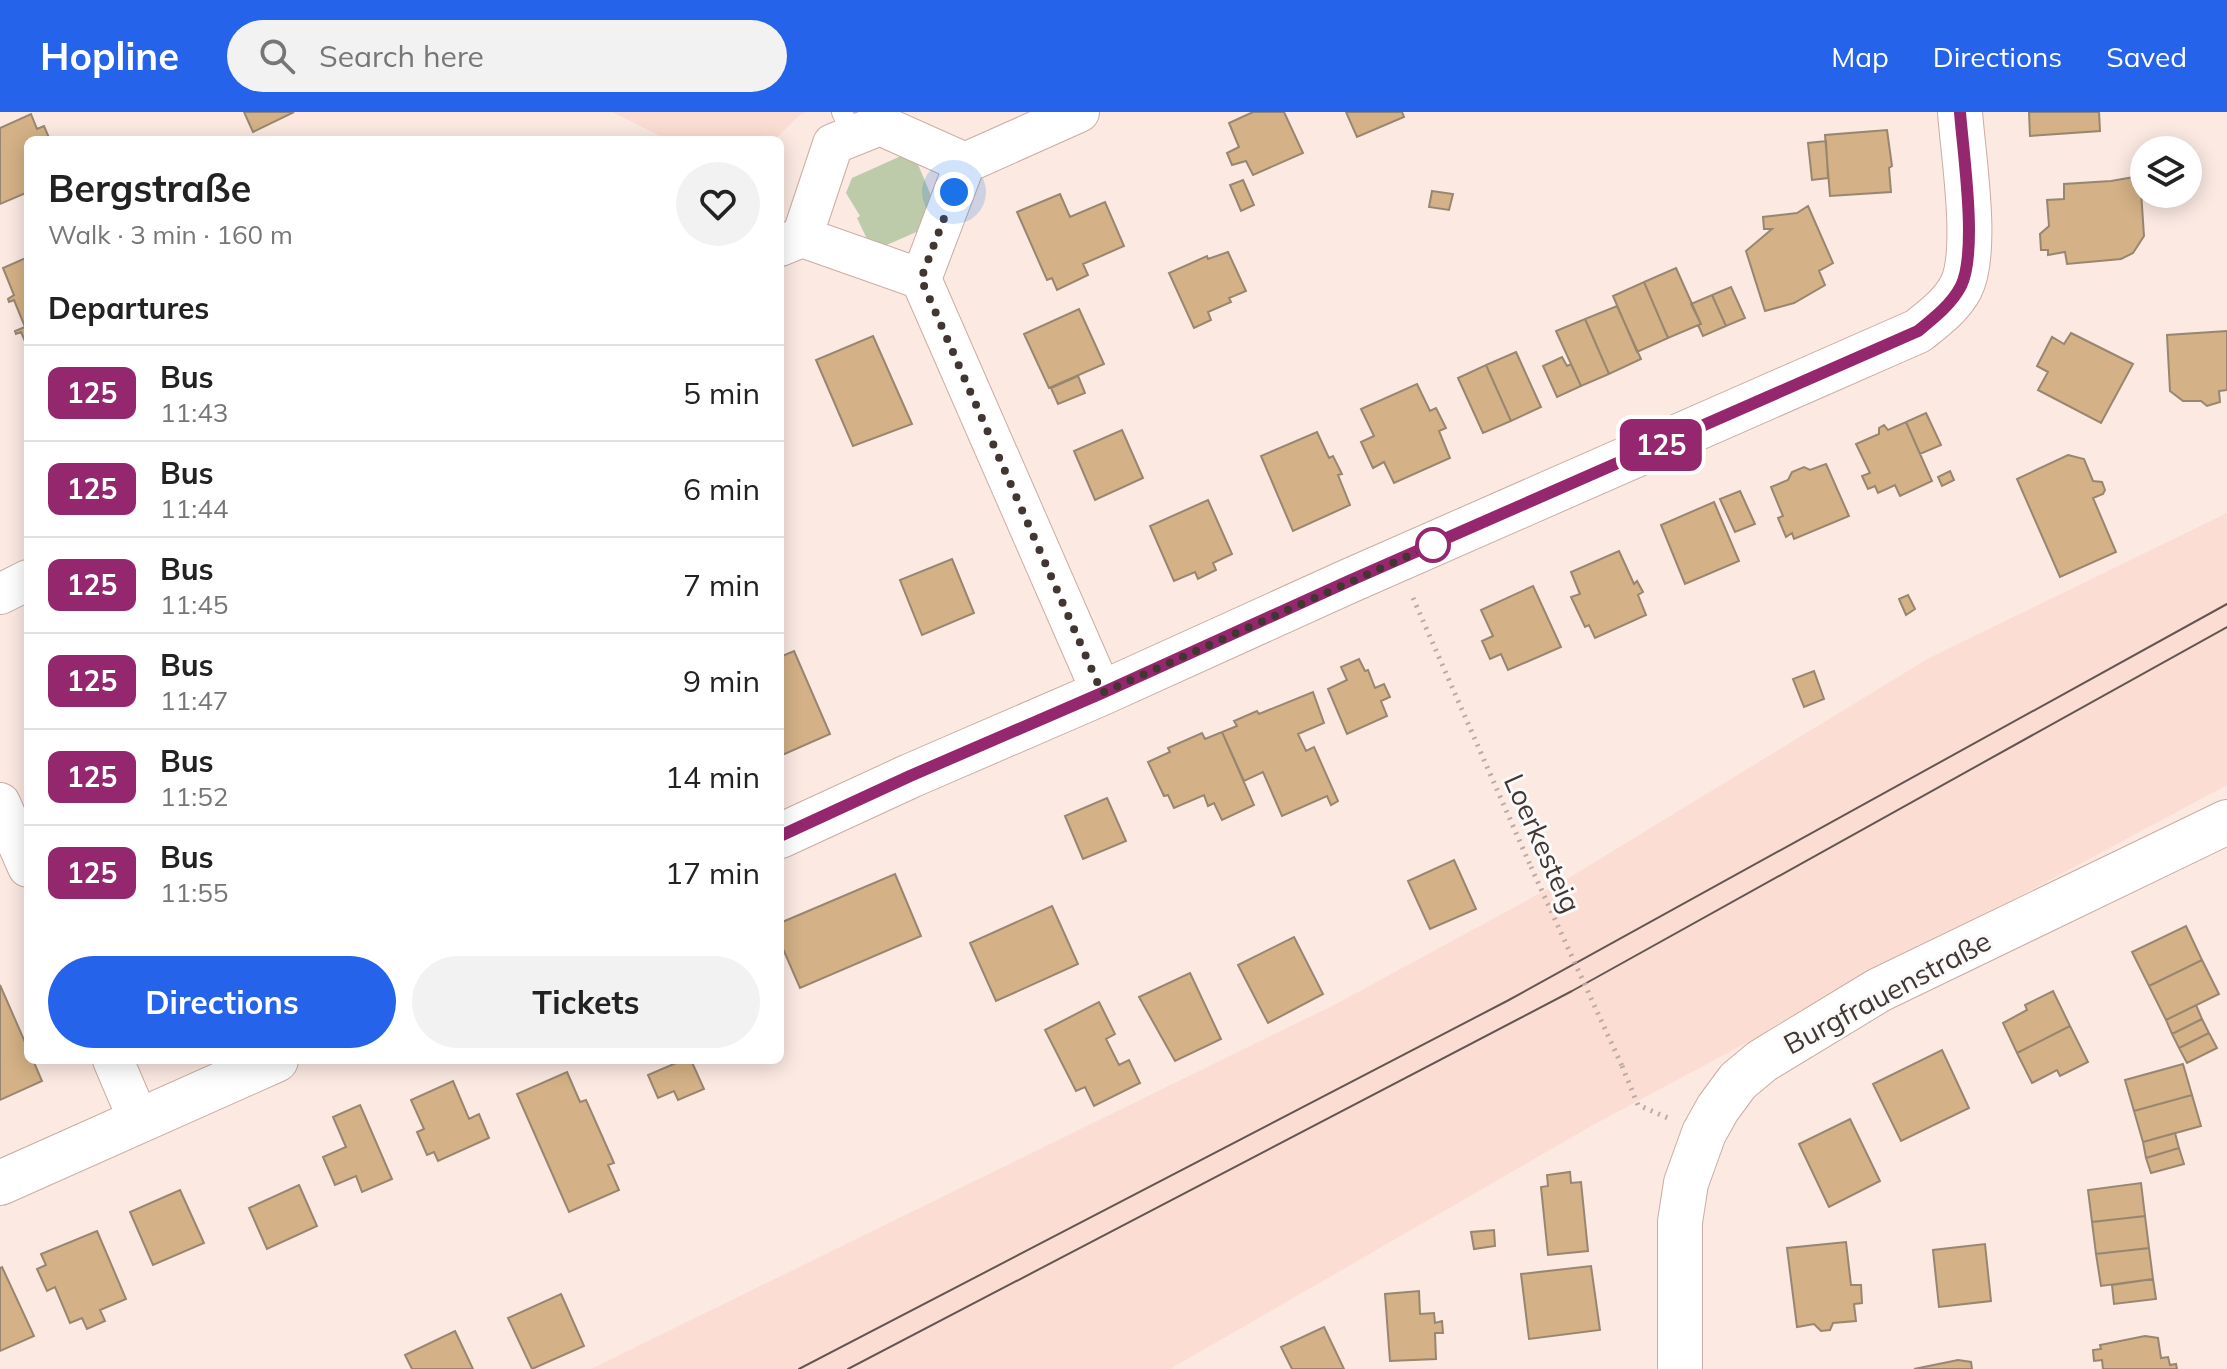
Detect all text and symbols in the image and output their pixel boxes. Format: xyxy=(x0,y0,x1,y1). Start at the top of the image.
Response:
search box xyxy=(227,20,787,92)
text: Hopline xyxy=(40,32,179,80)
icon: search xyxy=(255,34,299,78)
text: Search here xyxy=(319,37,484,75)
text: Map xyxy=(1831,39,1889,74)
text: Directions xyxy=(1933,39,2062,74)
text: Saved xyxy=(2106,39,2187,74)
map controls xyxy=(2130,136,2202,208)
button: layers xyxy=(2130,136,2202,208)
button: heart xyxy=(676,162,760,246)
text: Bergstraße xyxy=(48,164,251,212)
your location xyxy=(934,172,974,212)
text: Walk · 3 min · 160 m xyxy=(48,218,293,251)
text: Departures xyxy=(48,289,209,327)
text: Bus xyxy=(160,358,214,396)
text: 5 min xyxy=(683,374,760,412)
text: 125 xyxy=(67,375,117,410)
text: 11:43 xyxy=(160,396,228,429)
line badge: 125 xyxy=(1615,419,1707,471)
text: 125 xyxy=(1636,427,1686,462)
text: Bus xyxy=(160,454,214,492)
text: 6 min xyxy=(683,470,760,508)
text: 125 xyxy=(67,471,117,506)
text: 11:44 xyxy=(160,492,228,525)
unlabelled marker xyxy=(1416,528,1450,562)
text: Bus xyxy=(160,550,214,588)
text: 7 min xyxy=(683,566,760,604)
text: 125 xyxy=(67,567,117,602)
text: 11:45 xyxy=(160,588,228,621)
text: Bus xyxy=(160,646,214,684)
text: 9 min xyxy=(683,662,760,700)
text: 125 xyxy=(67,663,117,698)
text: 11:47 xyxy=(160,684,228,717)
text: Bus xyxy=(160,742,214,780)
text: 14 min xyxy=(665,758,760,796)
text: 125 xyxy=(67,759,117,794)
street label: Loerkesteig xyxy=(1497,768,1589,918)
text: 11:52 xyxy=(160,780,228,813)
text: Bus xyxy=(160,838,214,876)
text: 17 min xyxy=(665,854,760,892)
text: 125 xyxy=(67,855,117,890)
text: 11:55 xyxy=(160,876,228,909)
street label: Burgfrauenstraße xyxy=(1777,923,1997,1061)
button: Directions xyxy=(48,956,396,1048)
button: Tickets xyxy=(412,956,760,1048)

